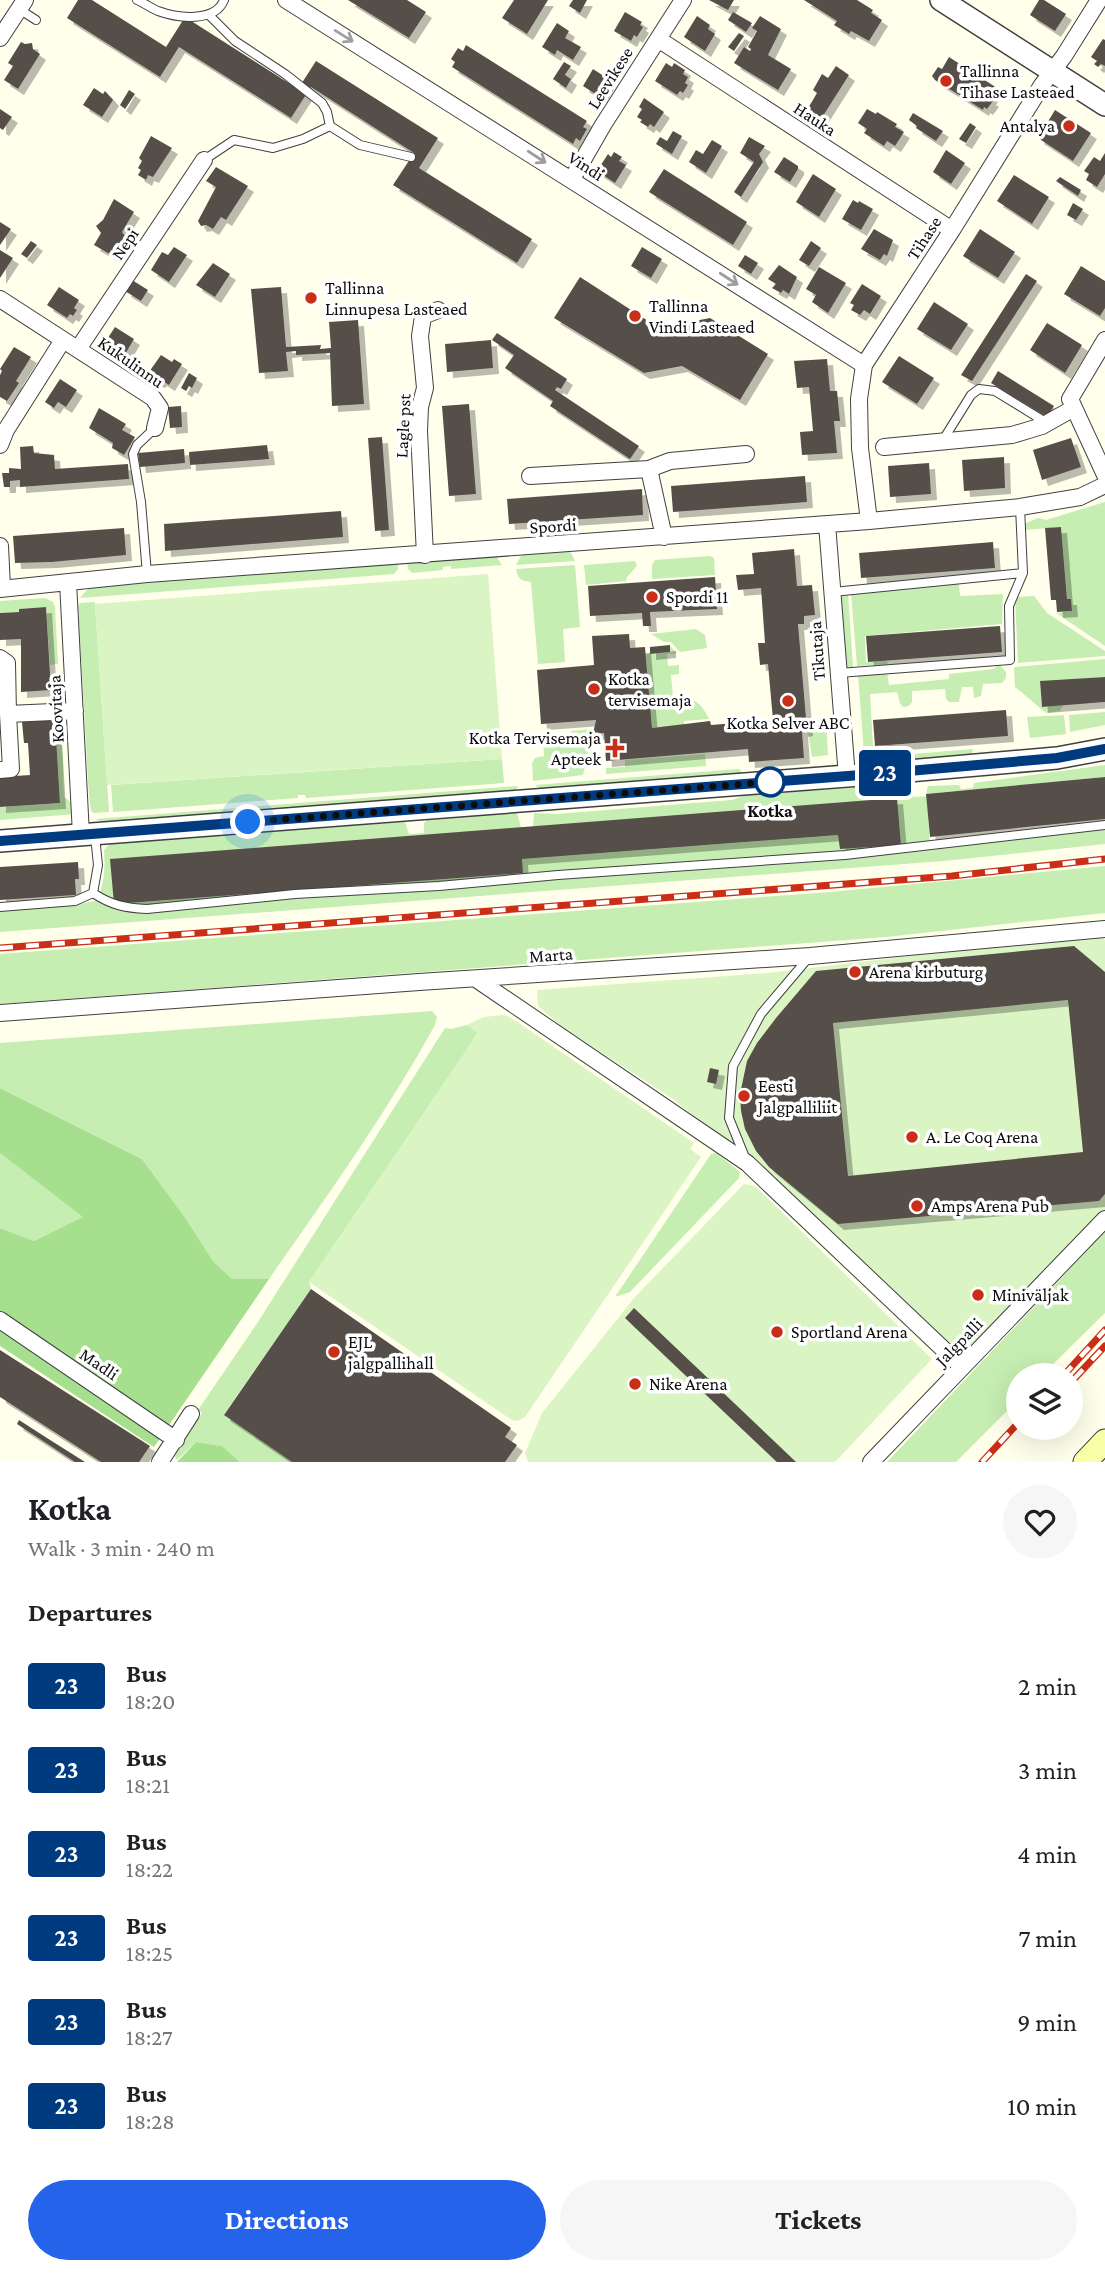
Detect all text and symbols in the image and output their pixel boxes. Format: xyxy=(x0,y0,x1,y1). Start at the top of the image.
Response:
one-way arrow xyxy=(334,30,354,44)
street label: Leevikese xyxy=(583,43,637,113)
place label: Tallinna Tihase Lasteaed xyxy=(960,61,1075,102)
marker: Tallinna Tihase Lasteaed xyxy=(938,73,954,89)
street label: Hauka xyxy=(790,98,840,140)
place label: Antalya xyxy=(1000,116,1055,136)
marker: Antalya xyxy=(1061,118,1077,134)
street label: Vindi xyxy=(564,147,608,185)
one-way arrow xyxy=(527,150,546,164)
street label: Tihase xyxy=(903,213,945,263)
street label: Nepi xyxy=(107,224,143,264)
one-way arrow xyxy=(718,273,738,287)
place label: Tallinna Linnupesa Lasteaed xyxy=(325,278,468,319)
marker: Tallinna Linnupesa Lasteaed xyxy=(303,290,319,306)
place label: Tallinna Vindi Lasteaed xyxy=(649,296,755,337)
marker: Tallinna Vindi Lasteaed xyxy=(627,308,643,324)
street label: Kukulinnu xyxy=(94,332,168,392)
street label: Lagle pst xyxy=(391,392,415,459)
street label: Spordi xyxy=(529,514,577,538)
place label: Spordi 11 xyxy=(666,587,728,607)
marker: Spordi 11 xyxy=(644,589,660,605)
street label: Tikutaja xyxy=(805,621,830,681)
place label: Kotka tervisemaja xyxy=(608,669,692,711)
street label: Koovitaja xyxy=(44,675,69,743)
marker: Kotka tervisemaja xyxy=(586,681,602,697)
marker: Kotka Selver ABC xyxy=(780,693,796,709)
place label: Kotka Selver ABC xyxy=(727,713,850,733)
place label: Kotka Tervisemaja Apteek xyxy=(469,728,601,769)
marker: Kotka Tervisemaja Apteek xyxy=(607,740,623,756)
line badge: 23 xyxy=(854,750,917,796)
text: 23 xyxy=(873,759,897,786)
marker: Kotka xyxy=(755,767,785,797)
place label: Kotka xyxy=(747,801,793,821)
your location xyxy=(230,804,265,839)
street label: Marta xyxy=(528,943,574,967)
place label: Arena kirbuturg xyxy=(869,962,984,982)
marker: Arena kirbuturg xyxy=(847,964,863,980)
place label: Eesti Jalgpalliliit xyxy=(756,1076,838,1117)
marker: Eesti Jalgpalliliit xyxy=(736,1088,752,1104)
place label: A. Le Coq Arena xyxy=(926,1127,1038,1147)
marker: A. Le Coq Arena xyxy=(904,1129,920,1145)
place label: Amps Arena Pub xyxy=(931,1196,1049,1216)
marker: Amps Arena Pub xyxy=(909,1198,925,1214)
place label: Miniväljak xyxy=(992,1285,1069,1306)
marker: Miniväljak xyxy=(970,1287,986,1303)
street label: Jalgpalli xyxy=(930,1314,987,1372)
place label: Sportland Arena xyxy=(791,1322,908,1342)
marker: Sportland Arena xyxy=(769,1324,785,1340)
place label: EJL jalgpallihall xyxy=(347,1332,434,1374)
street label: Madli xyxy=(76,1344,122,1384)
marker: EJL jalgpallihall xyxy=(326,1344,342,1360)
map controls xyxy=(1006,1363,1083,1440)
button: layers xyxy=(1006,1363,1083,1440)
place label: Nike Arena xyxy=(649,1374,727,1394)
marker: Nike Arena xyxy=(627,1376,643,1392)
button: heart xyxy=(1003,1485,1077,1559)
text: Kotka xyxy=(28,1490,111,1527)
text: Walk · 3 min · 240 m xyxy=(28,1535,215,1561)
text: Departures xyxy=(28,1598,152,1627)
text: Bus xyxy=(126,1659,167,1688)
text: 23 xyxy=(55,1672,78,1699)
text: 2 min xyxy=(1018,1672,1077,1701)
text: 18:20 xyxy=(126,1688,175,1714)
text: Bus xyxy=(126,1743,167,1772)
text: 23 xyxy=(55,1756,78,1783)
text: 3 min xyxy=(1018,1756,1077,1785)
text: 18:21 xyxy=(126,1772,170,1798)
text: Bus xyxy=(126,1827,167,1856)
text: 23 xyxy=(55,1840,78,1867)
text: 4 min xyxy=(1017,1840,1077,1869)
text: 18:22 xyxy=(126,1856,173,1882)
text: Bus xyxy=(126,1911,167,1940)
text: 23 xyxy=(55,1924,78,1951)
text: 7 min xyxy=(1018,1924,1077,1953)
text: 18:25 xyxy=(126,1940,173,1966)
text: Bus xyxy=(126,1995,167,2024)
text: 23 xyxy=(55,2008,78,2035)
text: 9 min xyxy=(1017,2008,1077,2037)
text: 18:27 xyxy=(126,2024,173,2050)
text: Bus xyxy=(126,2079,167,2108)
text: 23 xyxy=(55,2092,78,2119)
text: 10 min xyxy=(1007,2092,1077,2121)
text: 18:28 xyxy=(126,2108,175,2134)
button: Directions xyxy=(28,2180,546,2260)
button: Tickets xyxy=(560,2180,1077,2260)

